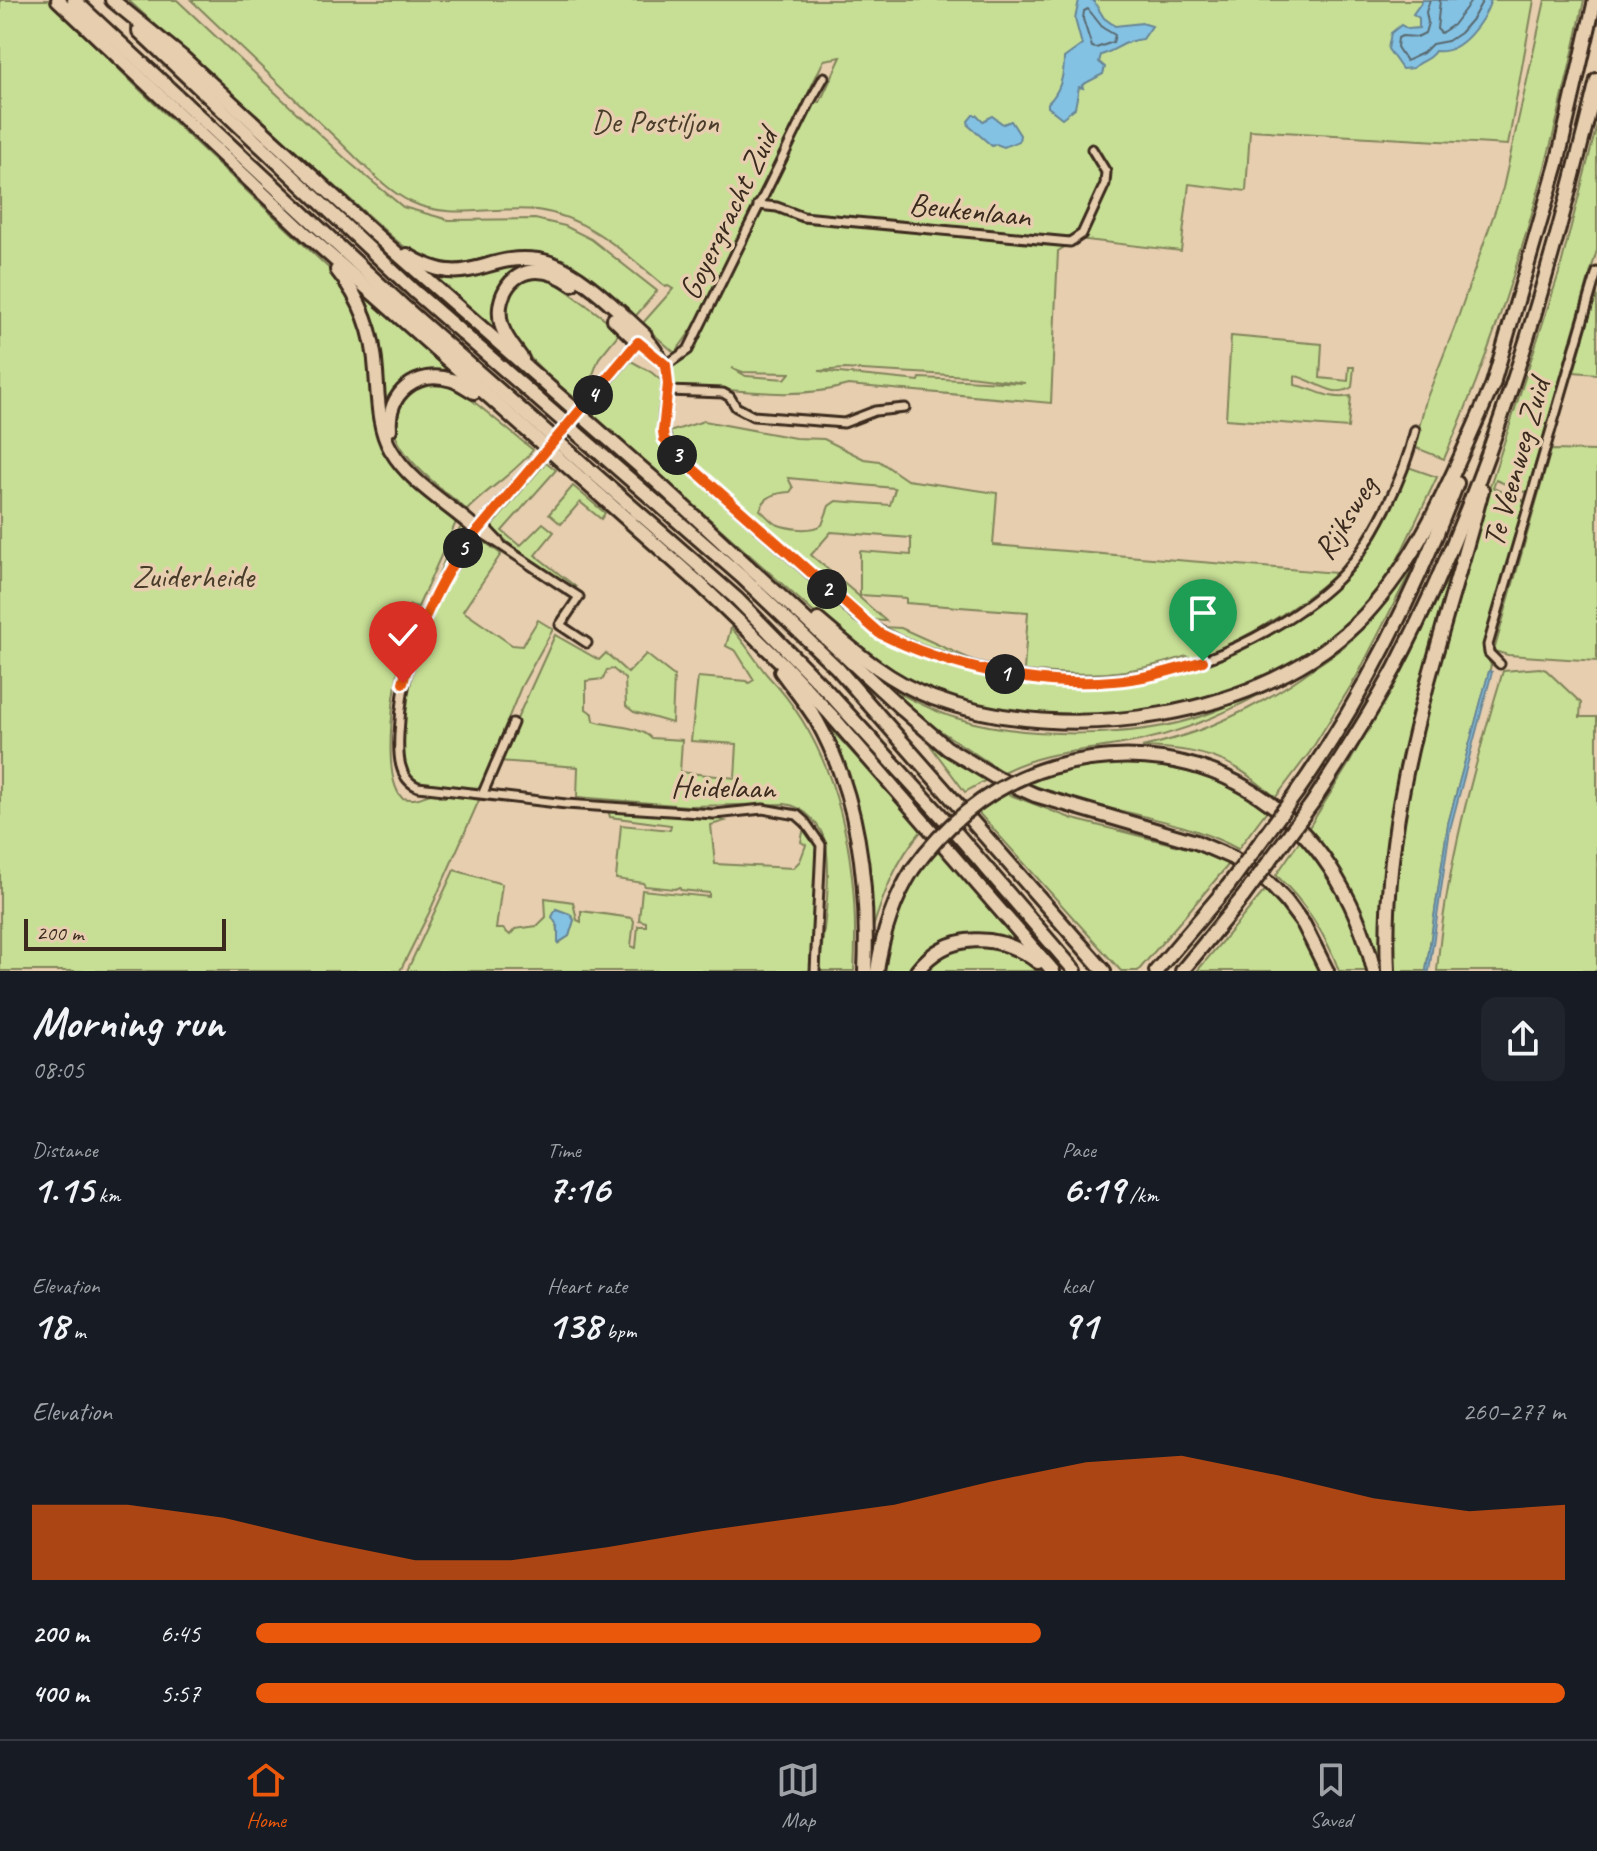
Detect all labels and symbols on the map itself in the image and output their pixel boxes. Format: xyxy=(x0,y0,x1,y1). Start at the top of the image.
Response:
park label: De Postiljon xyxy=(591,101,720,142)
street label: Goyergracht Zuid xyxy=(669,117,789,306)
street label: Beukenlaan xyxy=(907,183,1034,237)
street label: Te Veenweg Zuid xyxy=(1472,370,1561,552)
pin: 4 xyxy=(573,375,613,415)
pin: 3 xyxy=(657,435,697,475)
street label: Rijksweg xyxy=(1304,466,1388,567)
pin: 5 xyxy=(443,528,483,568)
park label: Zuiderheide xyxy=(132,556,257,597)
pin: 2 xyxy=(807,569,847,609)
pin xyxy=(1169,579,1237,661)
pin xyxy=(369,601,437,683)
pin: 1 xyxy=(985,654,1025,694)
street label: Heidelaan xyxy=(671,766,777,808)
scale bar xyxy=(24,915,226,951)

